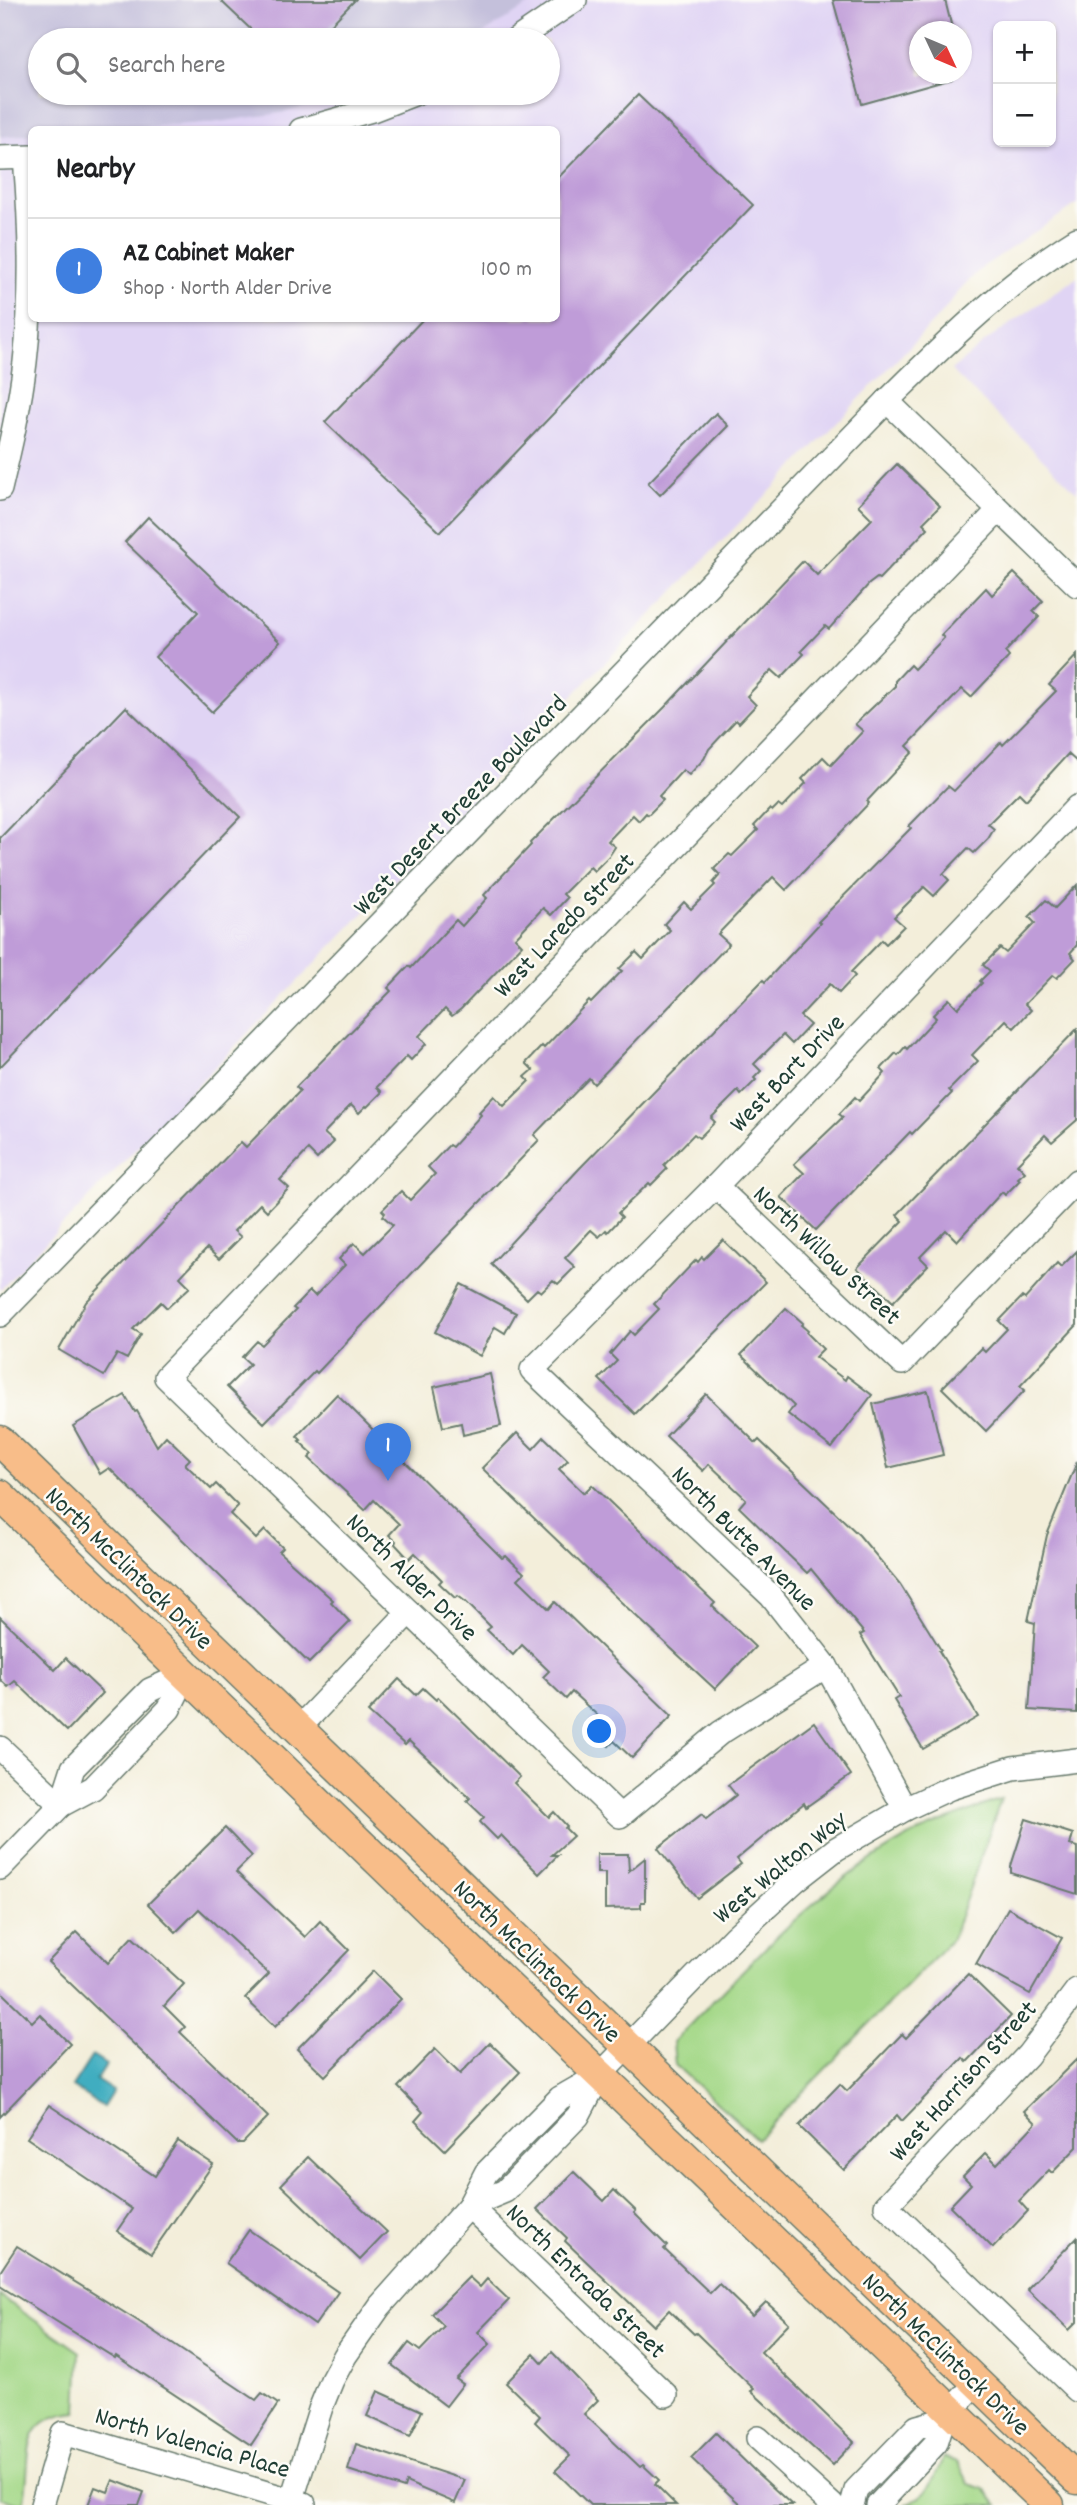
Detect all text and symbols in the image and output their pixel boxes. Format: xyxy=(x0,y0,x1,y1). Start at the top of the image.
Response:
north arrow xyxy=(909,21,972,84)
map controls xyxy=(993,21,1056,147)
button: + xyxy=(993,21,1056,84)
search box xyxy=(28,28,560,105)
icon: search xyxy=(52,48,90,86)
text: Search here xyxy=(108,48,226,85)
button: − xyxy=(993,84,1056,147)
text: Nearby xyxy=(56,150,134,193)
text: AZ Cabinet Maker xyxy=(123,236,294,273)
text: 1 xyxy=(76,254,82,287)
text: 100 m xyxy=(481,254,532,287)
text: Shop · North Alder Drive xyxy=(123,273,332,306)
street label: West Desert Breeze Boulevard xyxy=(346,687,577,925)
street label: West Laredo Street xyxy=(486,845,645,1008)
street label: West Bart Drive xyxy=(722,1007,855,1142)
street label: North Willow Street xyxy=(743,1178,908,1336)
pin: 1 xyxy=(365,1423,411,1481)
street label: North Butte Avenue xyxy=(661,1458,824,1621)
street label: North McClintock Drive xyxy=(35,1479,220,1660)
street label: North Alder Drive xyxy=(336,1506,485,1651)
your location xyxy=(582,1714,616,1748)
street label: West Walton Way xyxy=(706,1803,857,1934)
street label: North McClintock Drive xyxy=(443,1872,628,2053)
street label: West Harrison Street xyxy=(882,1993,1048,2171)
street label: North Entrada Street xyxy=(496,2196,673,2369)
street label: North McClintock Drive xyxy=(852,2265,1037,2446)
street label: North Valencia Place xyxy=(90,2399,294,2490)

